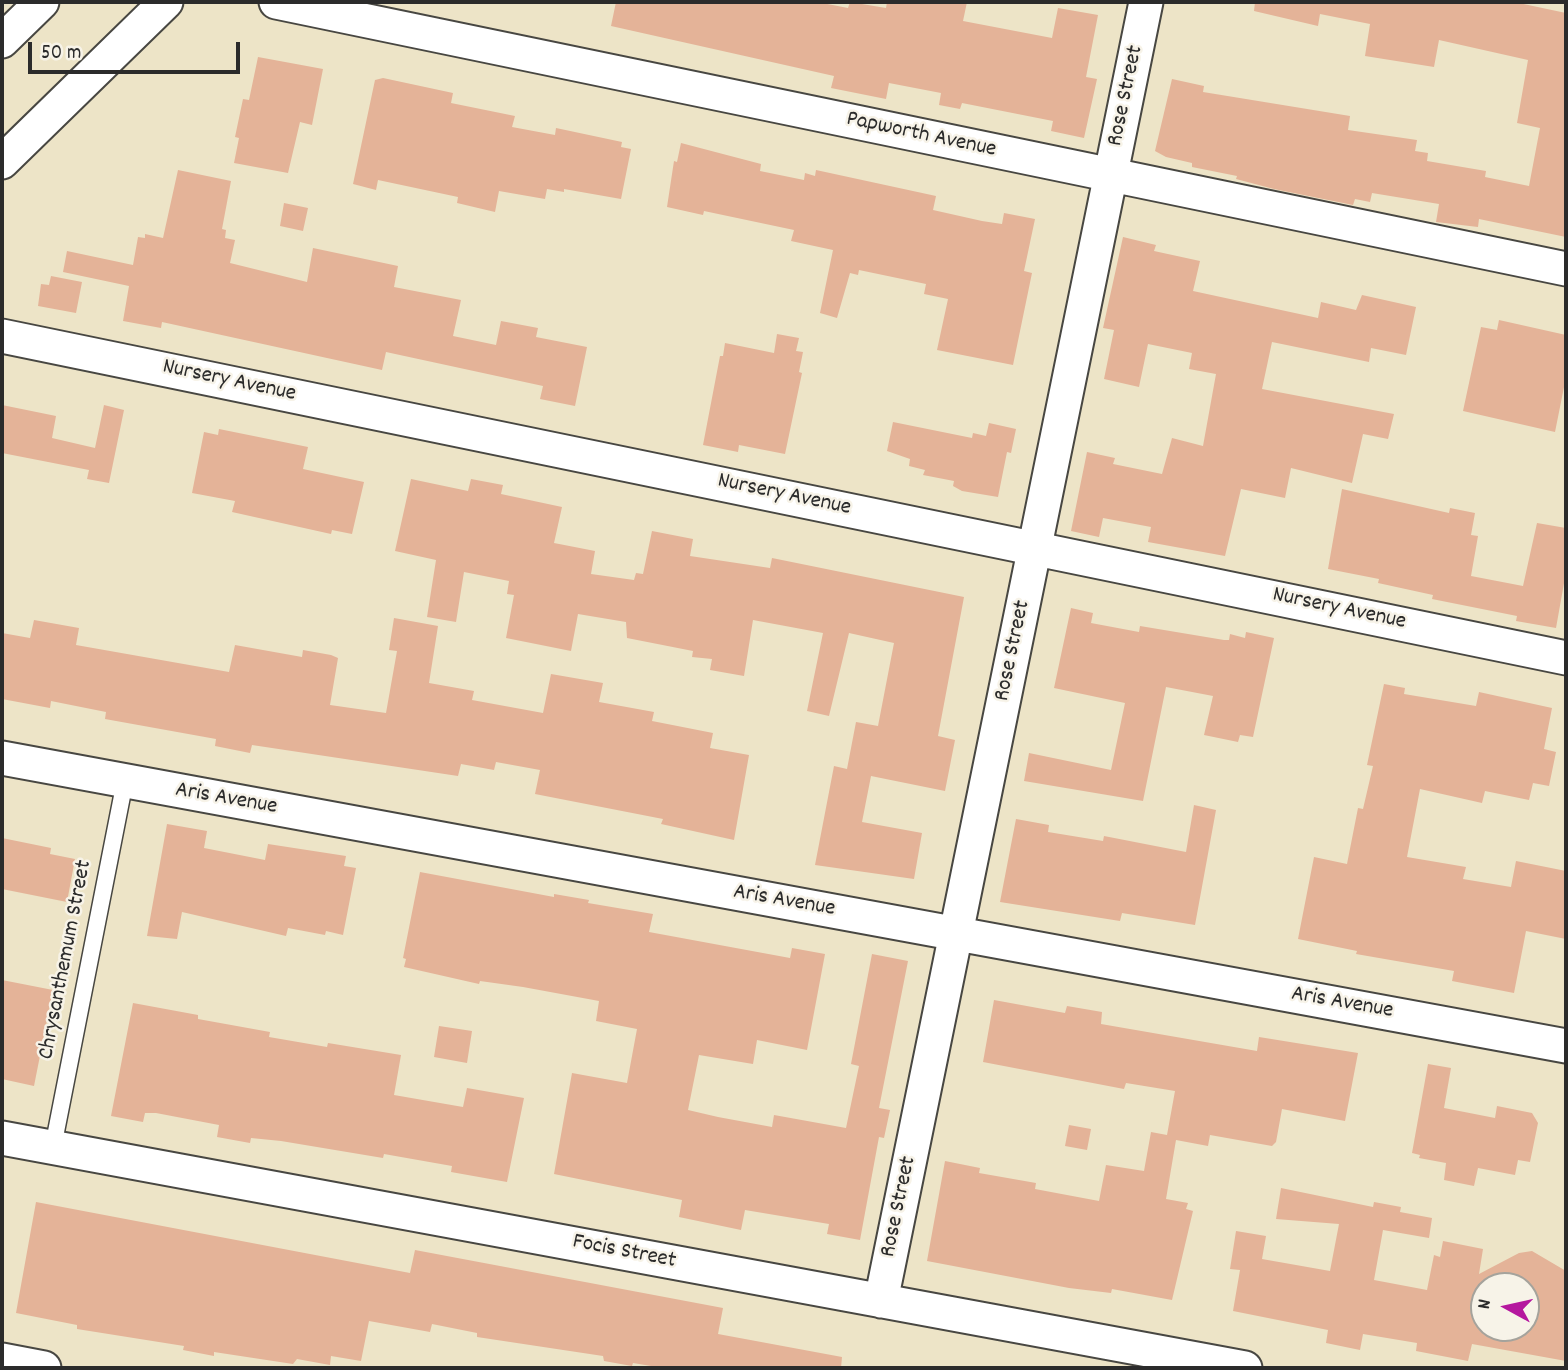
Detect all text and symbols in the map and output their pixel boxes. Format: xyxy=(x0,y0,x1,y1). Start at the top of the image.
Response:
scale bar xyxy=(32,28,243,72)
text: 50 m xyxy=(41,39,81,69)
street label: Rose Street xyxy=(1103,43,1151,149)
street label: Papworth Avenue xyxy=(843,107,999,165)
street label: Nursery Avenue xyxy=(160,354,298,410)
street label: Nursery Avenue xyxy=(715,468,853,524)
street label: Nursery Avenue xyxy=(1270,582,1408,638)
street label: Rose Street xyxy=(990,598,1038,704)
street label: Aris Avenue xyxy=(173,777,279,823)
street label: Chrysanthemum Street xyxy=(34,858,100,1062)
street label: Aris Avenue xyxy=(731,879,837,925)
street label: Aris Avenue xyxy=(1289,981,1395,1027)
street label: Rose Street xyxy=(876,1154,924,1260)
street label: Focis Street xyxy=(570,1229,678,1277)
north arrow xyxy=(1470,1272,1540,1342)
text: N xyxy=(1472,1298,1500,1311)

